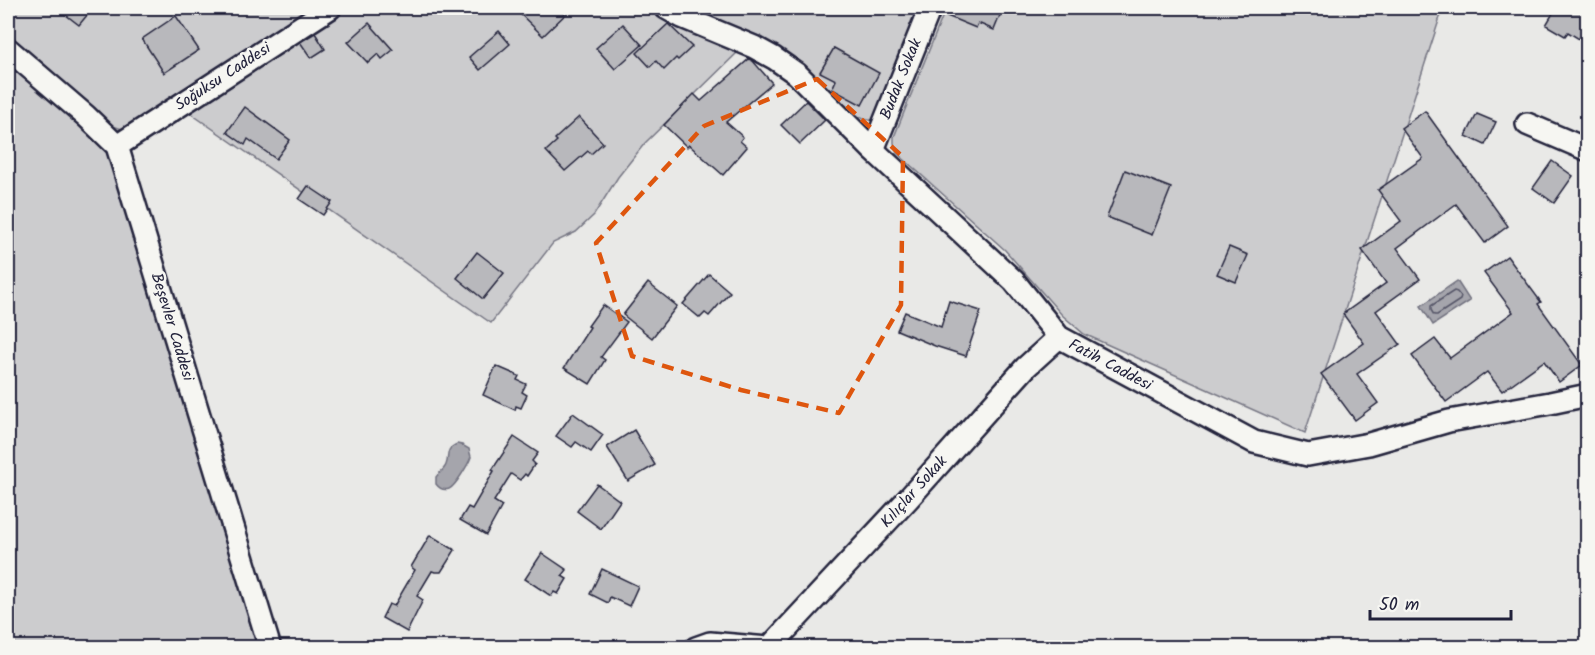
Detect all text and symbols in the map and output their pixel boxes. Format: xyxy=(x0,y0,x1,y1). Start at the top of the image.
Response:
street label: Budak Sokak xyxy=(873,34,929,123)
street label: Soğuksu Caddesi xyxy=(170,36,277,118)
street label: Beşevler Caddesi xyxy=(144,270,201,385)
street label: Fatih Caddesi xyxy=(1064,332,1157,398)
street label: Kılıçlar Sokak xyxy=(875,450,954,534)
scale bar xyxy=(1370,583,1511,621)
text: 50 m xyxy=(1379,591,1419,620)

